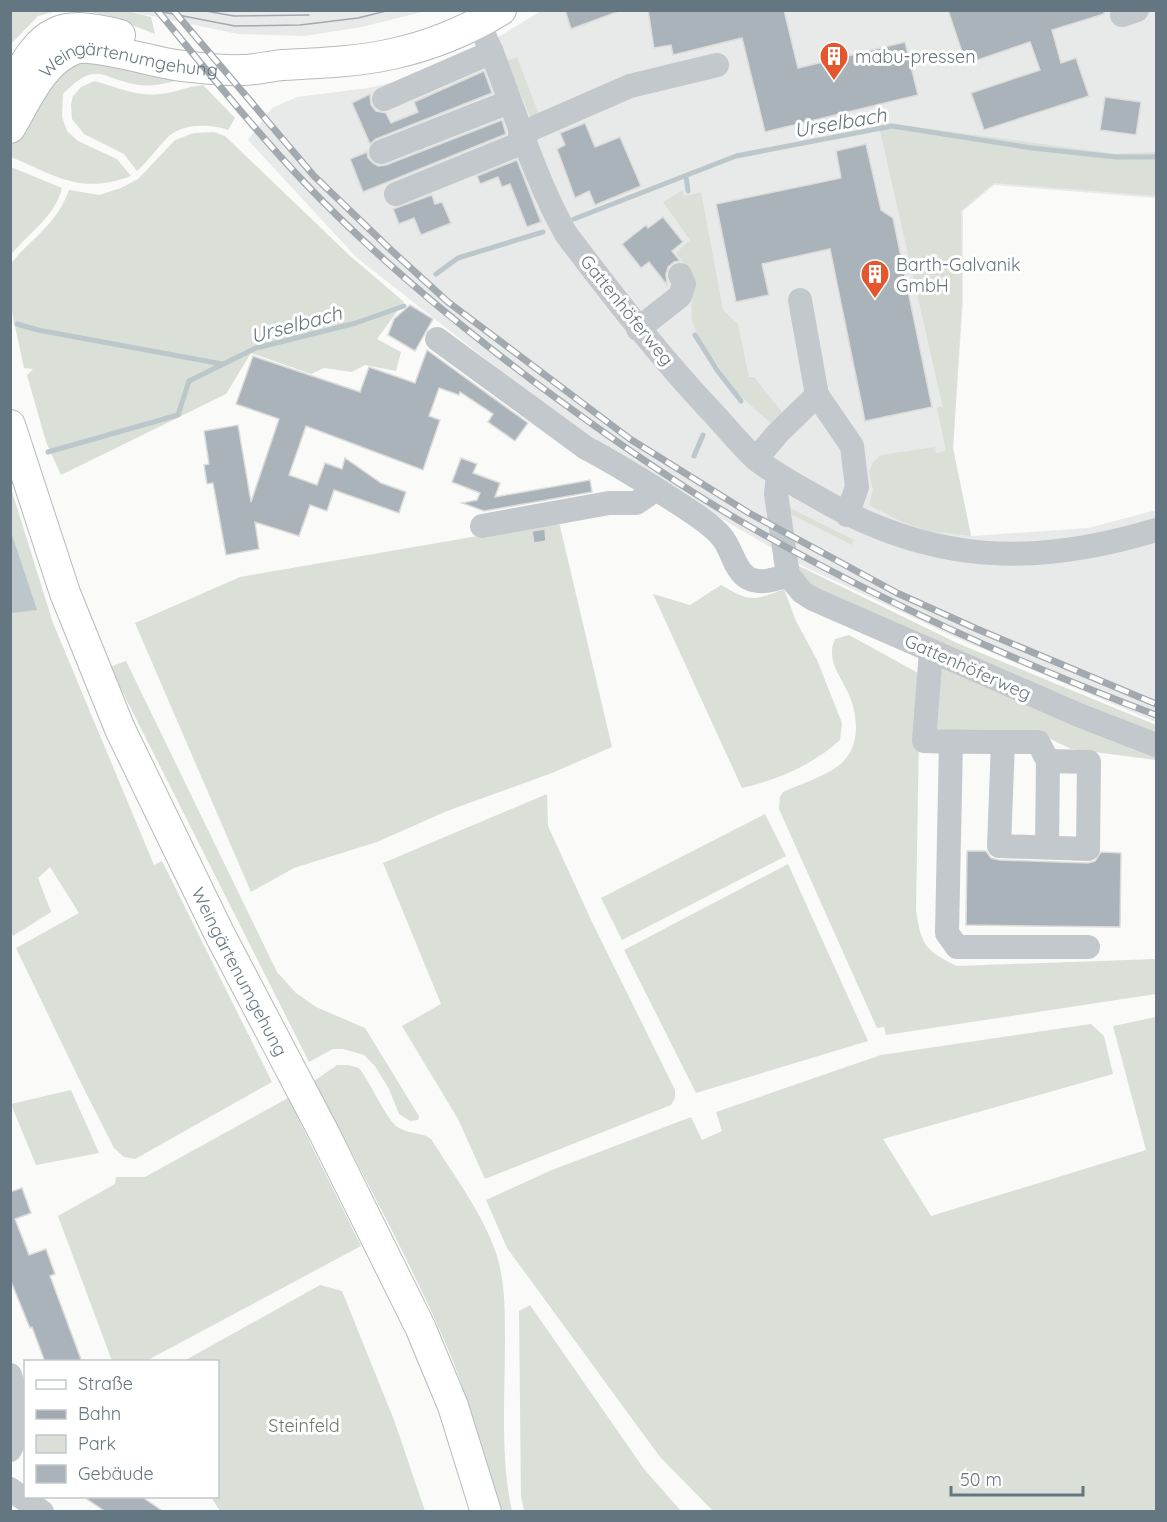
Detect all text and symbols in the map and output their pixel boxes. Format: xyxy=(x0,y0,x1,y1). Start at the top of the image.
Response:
street label: Weingärtenumgehung xyxy=(34,36,219,82)
building icon: mabu-pressen xyxy=(818,40,850,82)
place label: mabu-pressen xyxy=(855,45,976,68)
water label: Urselbach xyxy=(792,101,889,142)
street label: Gattenhöferweg xyxy=(575,250,679,370)
place label: Barth-Galvanik GmbH xyxy=(896,253,1021,297)
building icon: Barth-Galvanik GmbH xyxy=(859,258,891,300)
water label: Urselbach xyxy=(248,300,345,348)
street label: Gattenhöferweg xyxy=(901,629,1035,705)
street label: Weingärtenumgehung xyxy=(187,883,293,1060)
legend xyxy=(24,1360,219,1498)
text: Straße xyxy=(78,1372,133,1395)
text: Bahn xyxy=(78,1402,121,1425)
park label: Steinfeld xyxy=(268,1414,340,1437)
text: Park xyxy=(78,1432,116,1455)
scale bar xyxy=(951,1459,1083,1497)
text: Gebäude xyxy=(78,1462,154,1485)
text: 50 m xyxy=(960,1468,1002,1491)

